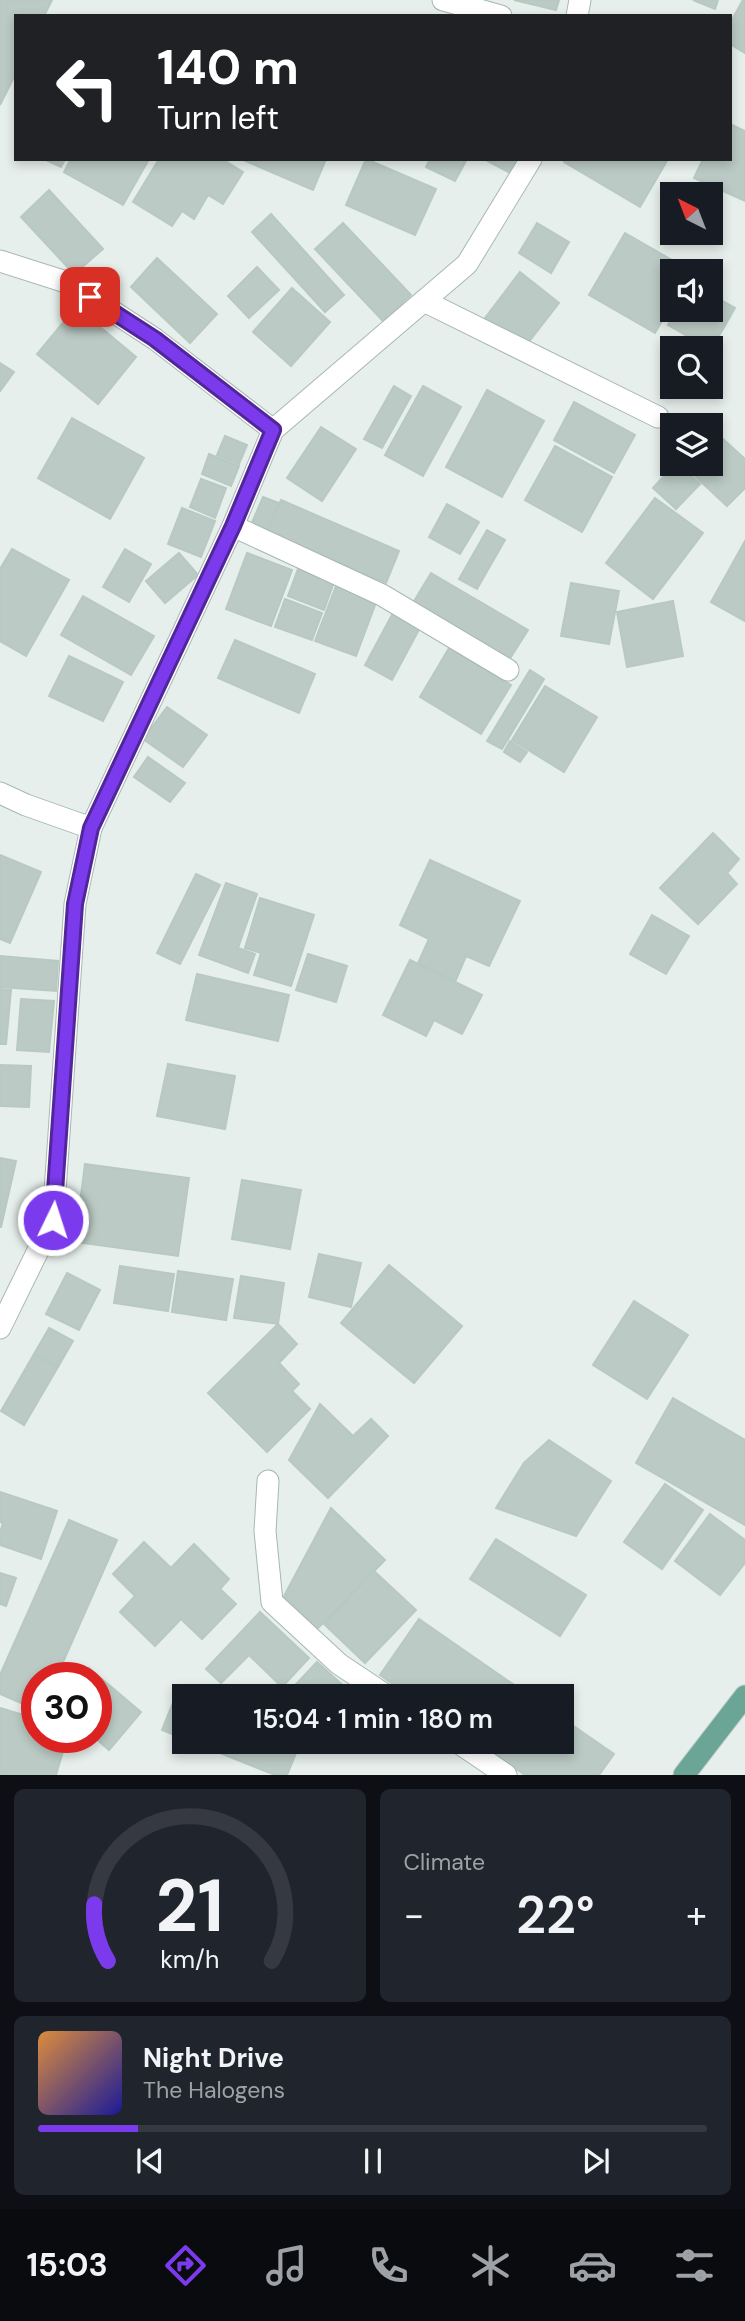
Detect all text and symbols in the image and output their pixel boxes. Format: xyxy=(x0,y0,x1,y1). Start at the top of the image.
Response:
text: 140 m xyxy=(157,35,299,99)
icon: left xyxy=(42,42,133,133)
text: Turn left xyxy=(157,97,279,139)
north arrow xyxy=(660,182,723,245)
map controls xyxy=(660,182,723,476)
button: sound xyxy=(660,259,723,322)
pin xyxy=(60,267,120,327)
icon: arrive xyxy=(71,278,109,316)
button: search xyxy=(660,336,723,399)
button: layers xyxy=(660,413,723,476)
position arrow xyxy=(16,1183,90,1257)
speed limit sign: 30 xyxy=(21,1662,112,1753)
text: 15:04 · 1 min · 180 m xyxy=(253,1702,493,1736)
text: Climate xyxy=(404,1847,485,1877)
text: 21 xyxy=(155,1860,224,1955)
text: 22° xyxy=(516,1881,595,1949)
text: − xyxy=(404,1890,424,1940)
text: + xyxy=(686,1890,707,1940)
text: km/h xyxy=(160,1943,219,1976)
text: Night Drive xyxy=(143,2041,284,2075)
text: The Halogens xyxy=(143,2075,285,2105)
icon: previous xyxy=(131,2142,169,2180)
icon: pause xyxy=(354,2142,392,2180)
icon: next xyxy=(577,2142,615,2180)
icon: directions xyxy=(161,2241,210,2290)
icon: music xyxy=(262,2241,311,2290)
icon: phone xyxy=(364,2241,413,2290)
icon: climate xyxy=(466,2241,515,2290)
icon: car xyxy=(568,2241,617,2290)
icon: filters xyxy=(670,2241,719,2290)
text: 15:03 xyxy=(26,2244,108,2286)

